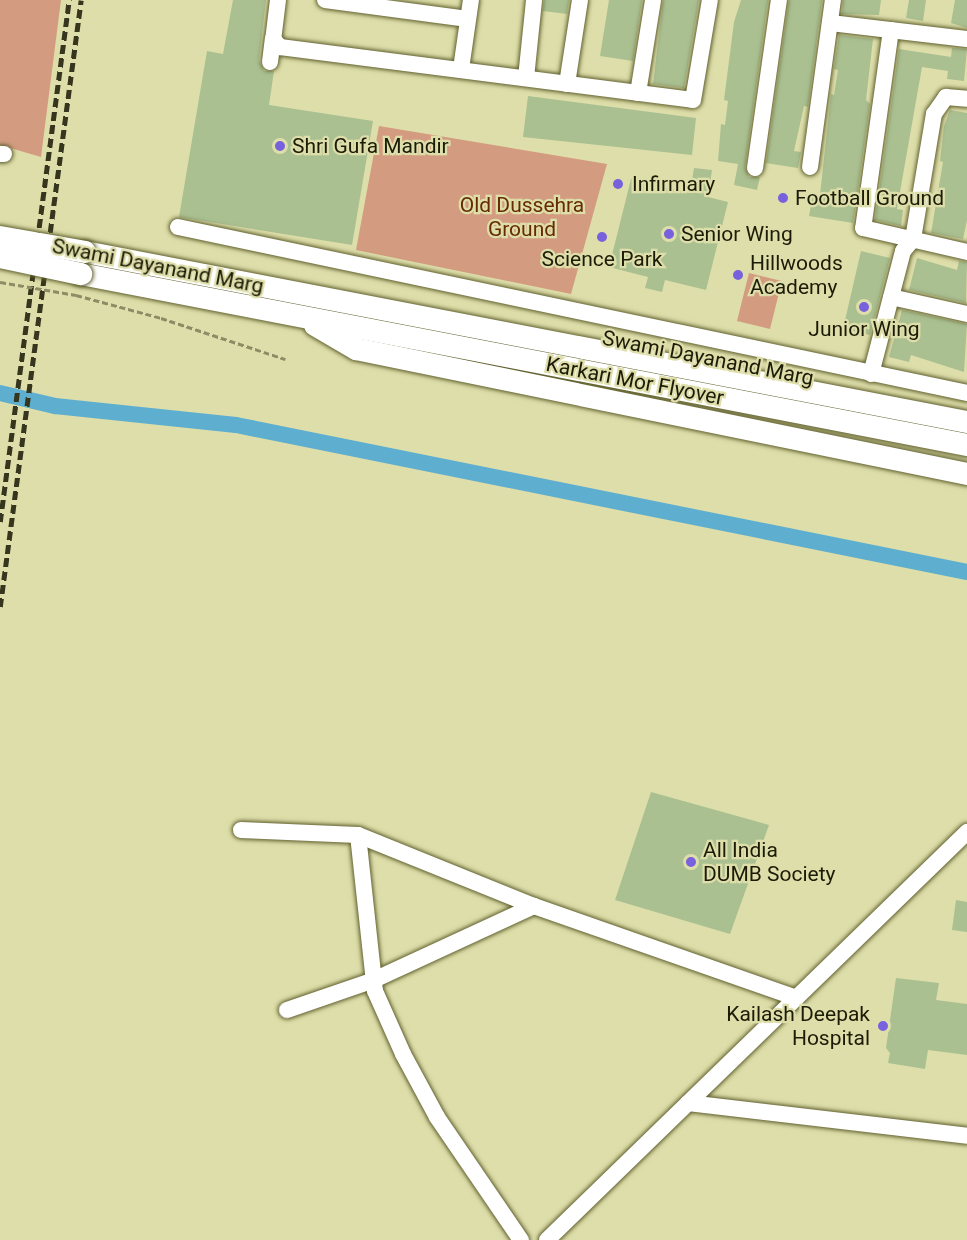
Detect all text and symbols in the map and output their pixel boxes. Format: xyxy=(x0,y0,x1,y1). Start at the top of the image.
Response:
place label: Shri Gufa Mandir xyxy=(292,133,449,159)
marker: Shri Gufa Mandir xyxy=(273,139,287,153)
place label: Infirmary xyxy=(632,171,715,197)
marker: Infirmary xyxy=(609,175,627,193)
place label: Football Ground xyxy=(795,185,944,211)
marker: Football Ground xyxy=(776,191,790,205)
park label: Old Dussehra Ground xyxy=(460,192,584,242)
place label: Senior Wing xyxy=(681,221,793,247)
marker: Senior Wing xyxy=(662,227,676,241)
marker: Science Park xyxy=(595,230,609,244)
street label: Swami Dayanand Marg xyxy=(50,233,266,299)
place label: Science Park xyxy=(542,246,662,272)
place label: Hillwoods Academy xyxy=(750,250,843,300)
marker: Hillwoods Academy xyxy=(731,268,745,282)
marker: Junior Wing xyxy=(857,300,871,314)
place label: Junior Wing xyxy=(808,316,920,342)
street label: Swami Dayanand Marg xyxy=(600,325,816,391)
street label: Karkari Mor Flyover xyxy=(544,351,726,411)
place label: All India DUMB Society xyxy=(703,837,836,887)
marker: All India DUMB Society xyxy=(684,855,698,869)
place label: Kailash Deepak Hospital xyxy=(726,1001,870,1051)
marker: Kailash Deepak Hospital xyxy=(874,1017,892,1035)

